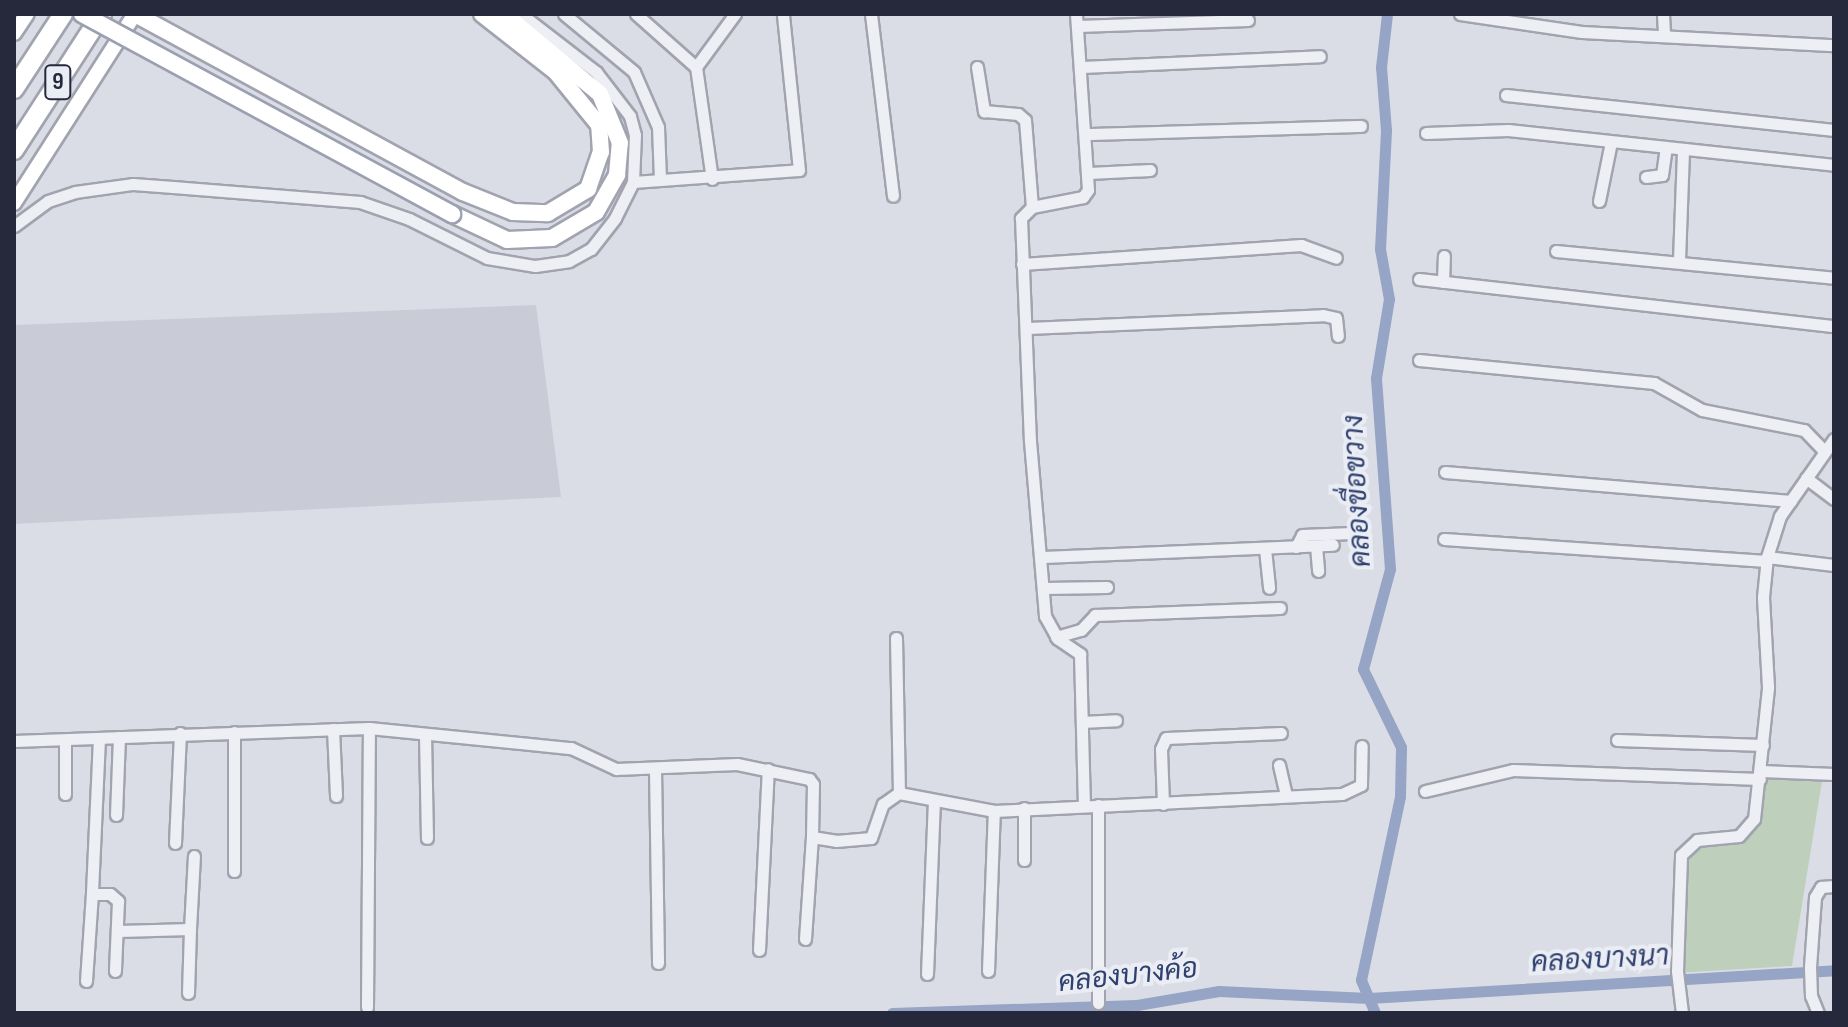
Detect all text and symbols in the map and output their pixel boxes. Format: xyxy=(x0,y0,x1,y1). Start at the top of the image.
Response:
road number: 9 xyxy=(44,62,72,102)
water label: คลองขื่อขวาง xyxy=(1337,414,1379,568)
water label: คลองบางนา xyxy=(1530,940,1670,980)
water label: คลองบางค้อ xyxy=(1057,952,1199,1000)

